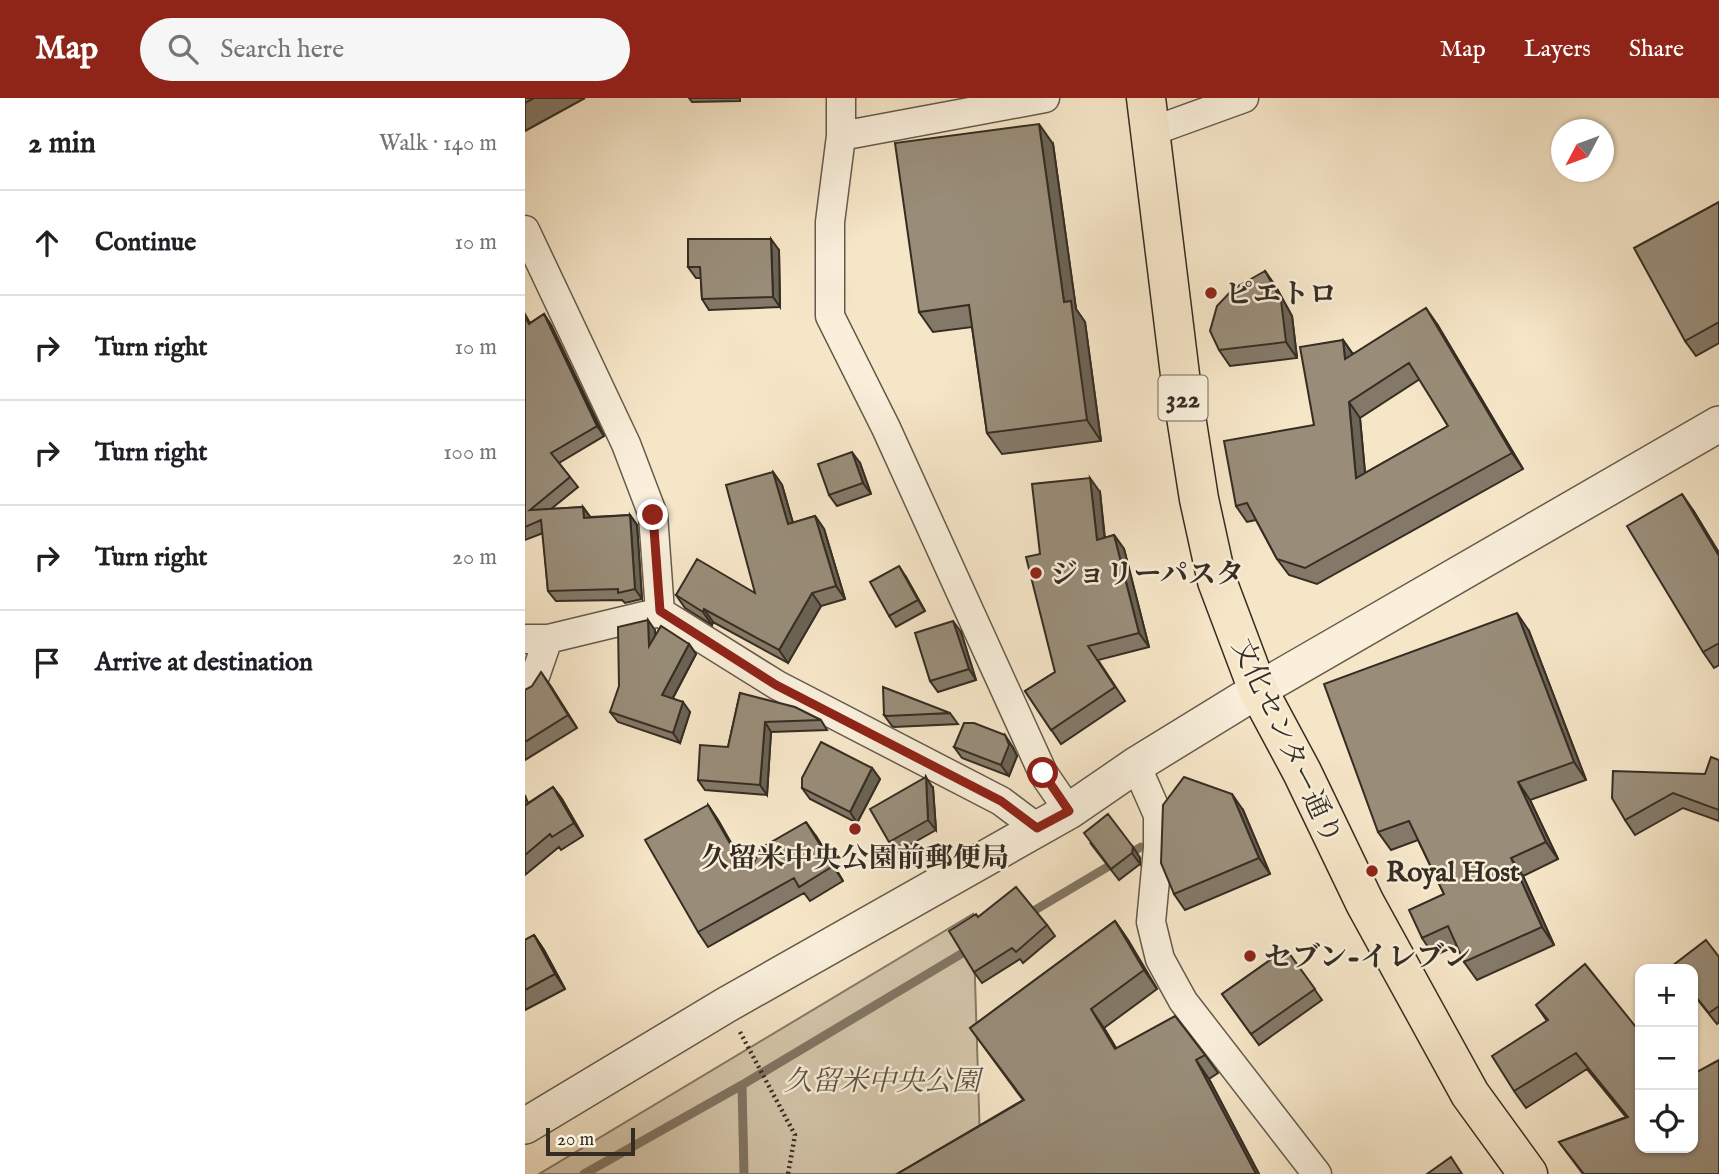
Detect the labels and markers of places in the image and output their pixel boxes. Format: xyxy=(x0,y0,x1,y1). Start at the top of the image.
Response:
place label: ピエトロ xyxy=(1225,278,1337,313)
marker: ピエトロ xyxy=(1203,285,1219,301)
place label: ジョリーパスタ xyxy=(1050,558,1244,593)
marker: ジョリーパスタ xyxy=(1028,565,1044,581)
marker: 久留米中央公園前郵便局 xyxy=(847,821,863,837)
place label: 久留米中央公園前郵便局 xyxy=(701,842,1009,877)
place label: Royal Host xyxy=(1386,856,1520,891)
marker: Royal Host xyxy=(1364,863,1380,879)
place label: セブン-イレブン xyxy=(1264,941,1471,976)
marker: セブン-イレブン xyxy=(1242,948,1258,964)

